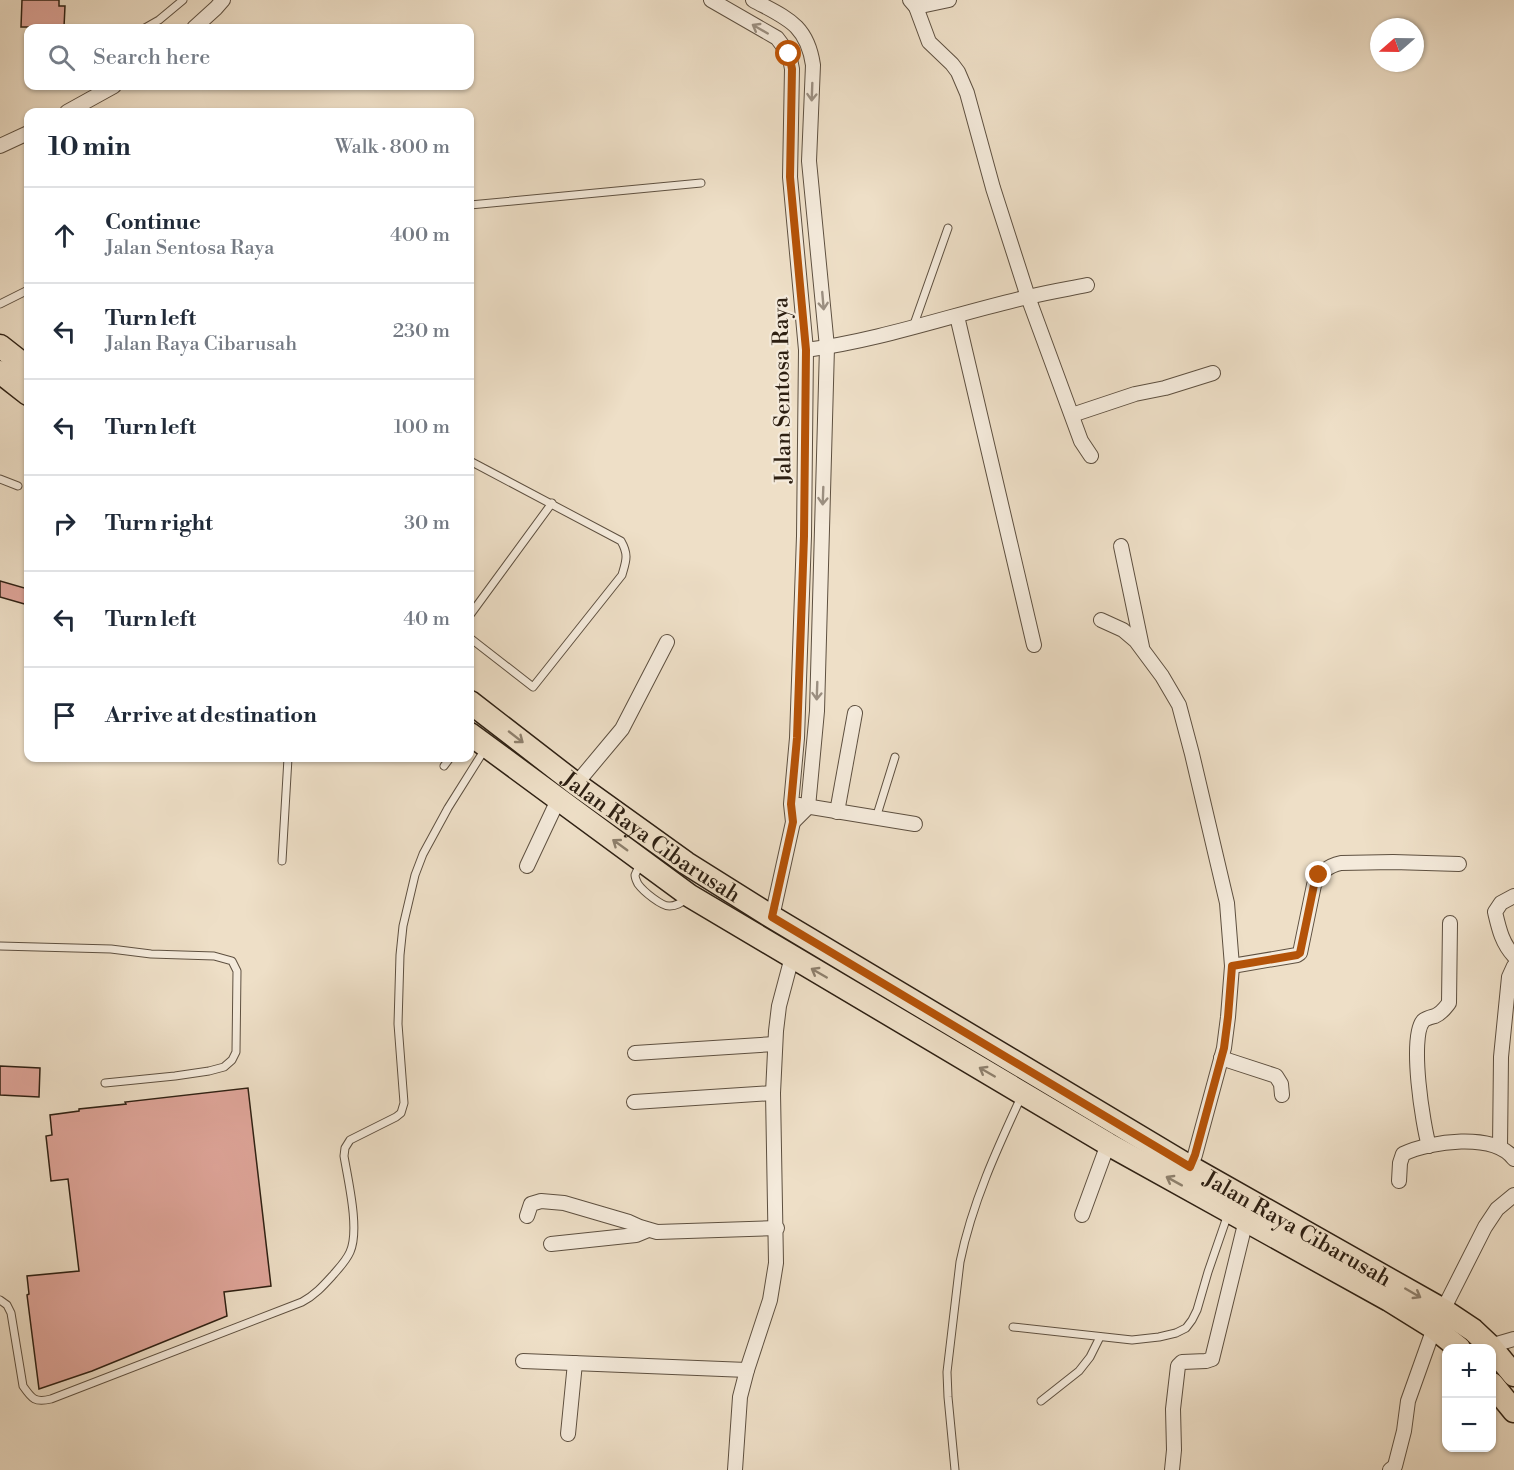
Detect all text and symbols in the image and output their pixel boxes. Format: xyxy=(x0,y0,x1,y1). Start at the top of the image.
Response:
north arrow xyxy=(1370,18,1424,72)
one-way arrow xyxy=(752,22,769,34)
search box xyxy=(24,24,474,90)
route start xyxy=(775,40,801,66)
icon: search xyxy=(45,41,78,74)
text: Search here xyxy=(93,44,210,71)
one-way arrow xyxy=(806,82,817,102)
text: 10 min xyxy=(48,131,131,163)
text: Walk · 800 m xyxy=(335,135,450,160)
text: Continue xyxy=(105,209,201,236)
icon: ahead xyxy=(48,219,81,252)
text: 400 m xyxy=(390,223,450,248)
text: Jalan Sentosa Raya xyxy=(105,236,274,261)
one-way arrow xyxy=(818,291,829,311)
street label: Jalan Sentosa Raya xyxy=(767,296,798,484)
text: Turn left xyxy=(105,305,196,332)
icon: left xyxy=(48,315,81,348)
text: 230 m xyxy=(393,319,450,344)
text: Jalan Raya Cibarusah xyxy=(105,332,297,357)
icon: left xyxy=(48,411,81,444)
text: Turn left xyxy=(105,414,196,441)
text: 100 m xyxy=(394,415,450,440)
one-way arrow xyxy=(817,486,828,506)
icon: right xyxy=(48,507,81,540)
text: Turn right xyxy=(105,510,213,537)
text: 30 m xyxy=(404,511,450,536)
icon: left xyxy=(48,603,81,636)
text: Turn left xyxy=(105,606,196,633)
text: 40 m xyxy=(403,607,450,632)
one-way arrow xyxy=(811,680,823,700)
icon: arrive xyxy=(48,699,81,732)
text: Arrive at destination xyxy=(105,702,317,729)
one-way arrow xyxy=(508,731,524,744)
street label: Jalan Raya Cibarusah xyxy=(555,765,745,909)
one-way arrow xyxy=(613,839,629,851)
route end xyxy=(1305,861,1331,887)
one-way arrow xyxy=(811,967,828,979)
one-way arrow xyxy=(979,1066,996,1078)
street label: Jalan Raya Cibarusah xyxy=(1198,1165,1396,1293)
one-way arrow xyxy=(1166,1175,1183,1187)
one-way arrow xyxy=(1404,1287,1421,1299)
map controls xyxy=(1442,1344,1496,1452)
button: + xyxy=(1442,1344,1496,1398)
button: − xyxy=(1442,1398,1496,1452)

